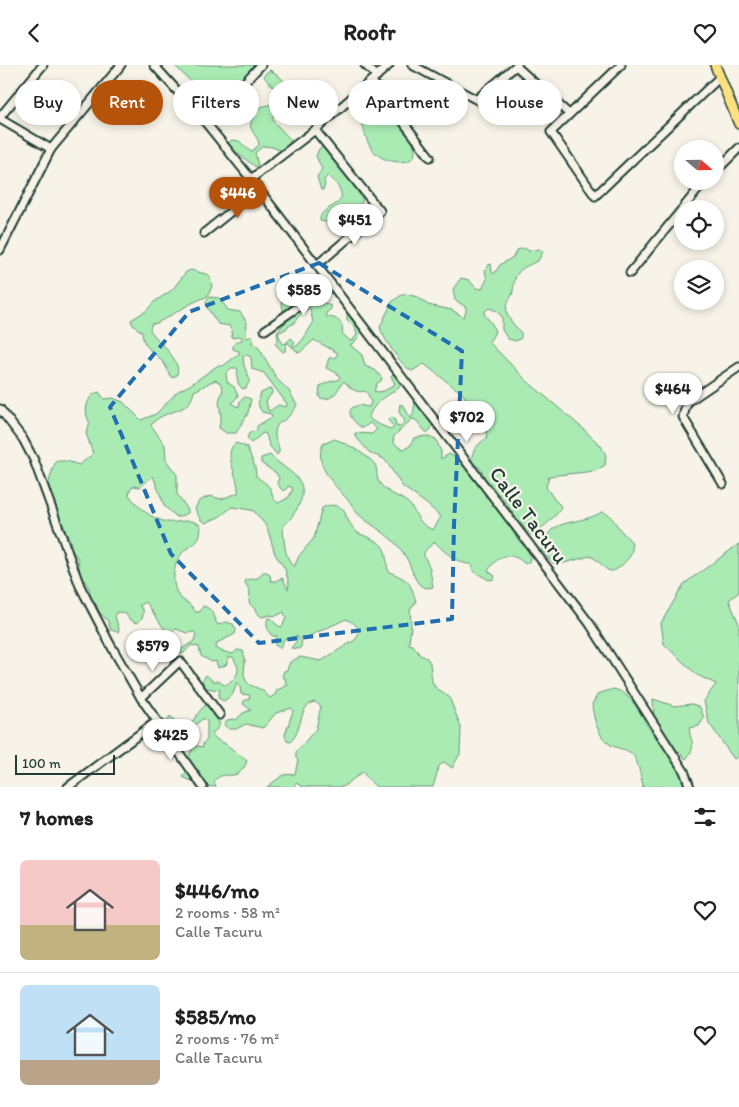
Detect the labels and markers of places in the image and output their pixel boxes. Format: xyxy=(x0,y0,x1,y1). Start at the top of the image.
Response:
pin: $446 xyxy=(208,177,268,219)
pin: $451 xyxy=(325,203,385,246)
pin: $585 xyxy=(274,273,334,316)
pin: $464 xyxy=(643,373,703,415)
pin: $702 xyxy=(437,401,497,443)
pin: $579 xyxy=(123,629,183,672)
pin: $425 xyxy=(141,719,201,761)

